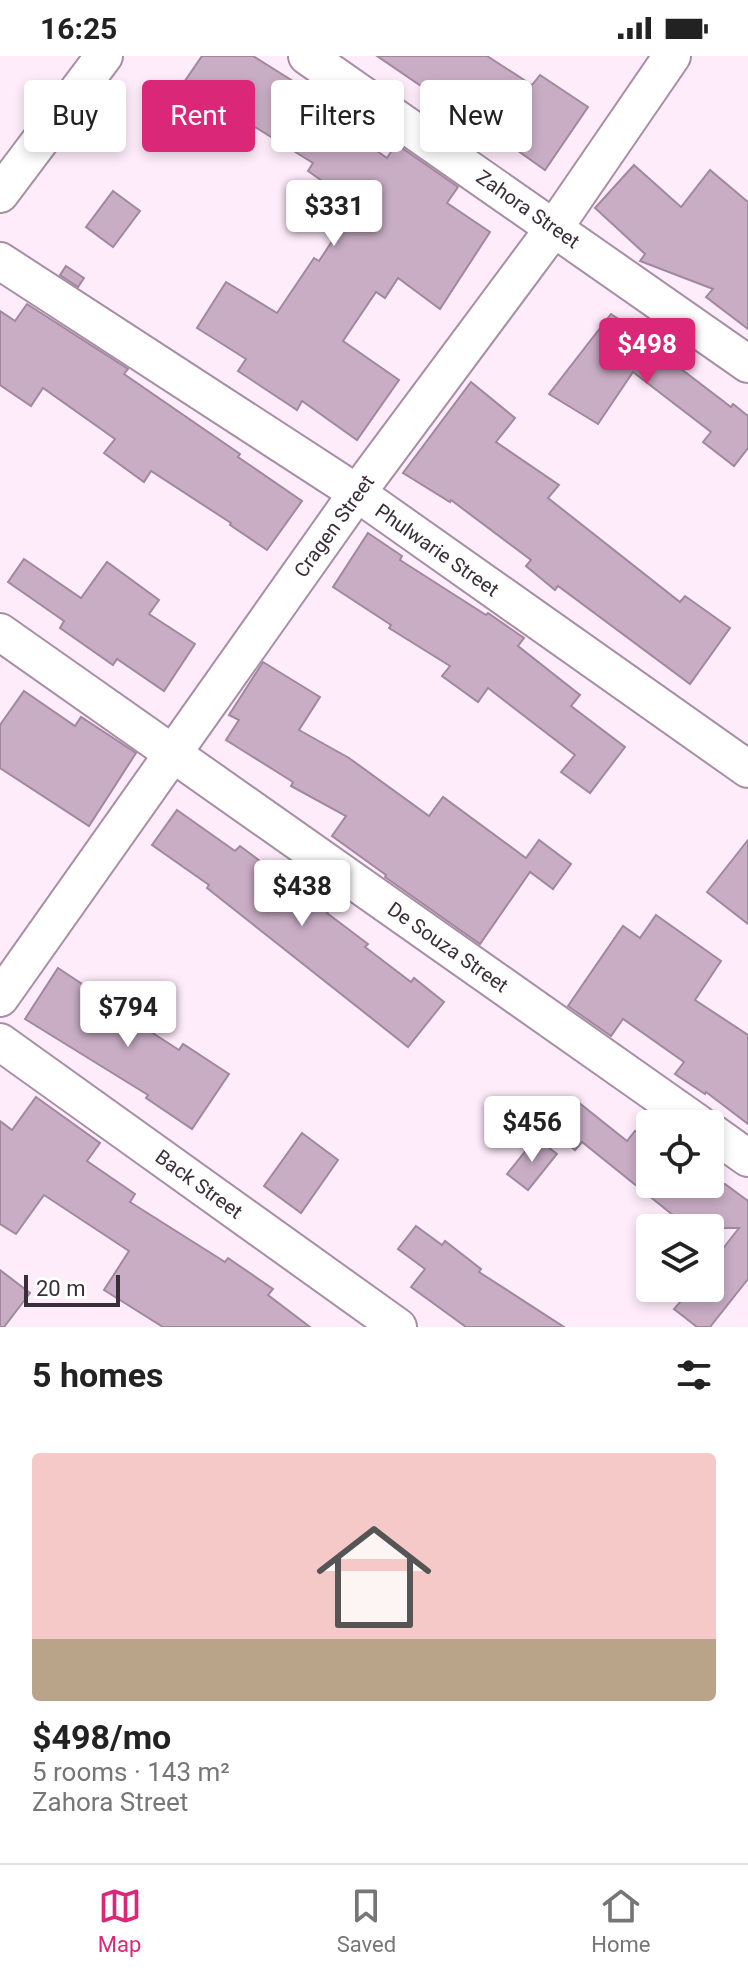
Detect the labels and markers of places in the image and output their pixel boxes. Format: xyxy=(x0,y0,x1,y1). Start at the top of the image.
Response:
pin: $331 xyxy=(287,180,381,248)
pin: $498 xyxy=(600,318,694,386)
pin: $438 xyxy=(255,860,349,928)
pin: $794 xyxy=(81,981,175,1049)
pin: $456 xyxy=(485,1096,579,1164)

